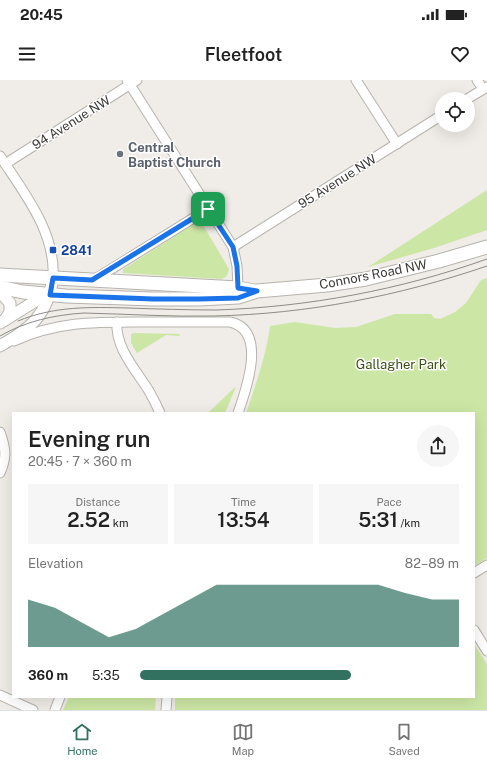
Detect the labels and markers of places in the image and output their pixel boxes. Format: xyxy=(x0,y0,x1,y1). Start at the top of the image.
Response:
place label: Central Baptist Church xyxy=(128,140,221,170)
marker: Central Baptist Church xyxy=(115,149,125,159)
pin xyxy=(191,192,225,226)
place label: 2841 xyxy=(61,243,92,258)
marker: 2841 xyxy=(48,245,58,255)

